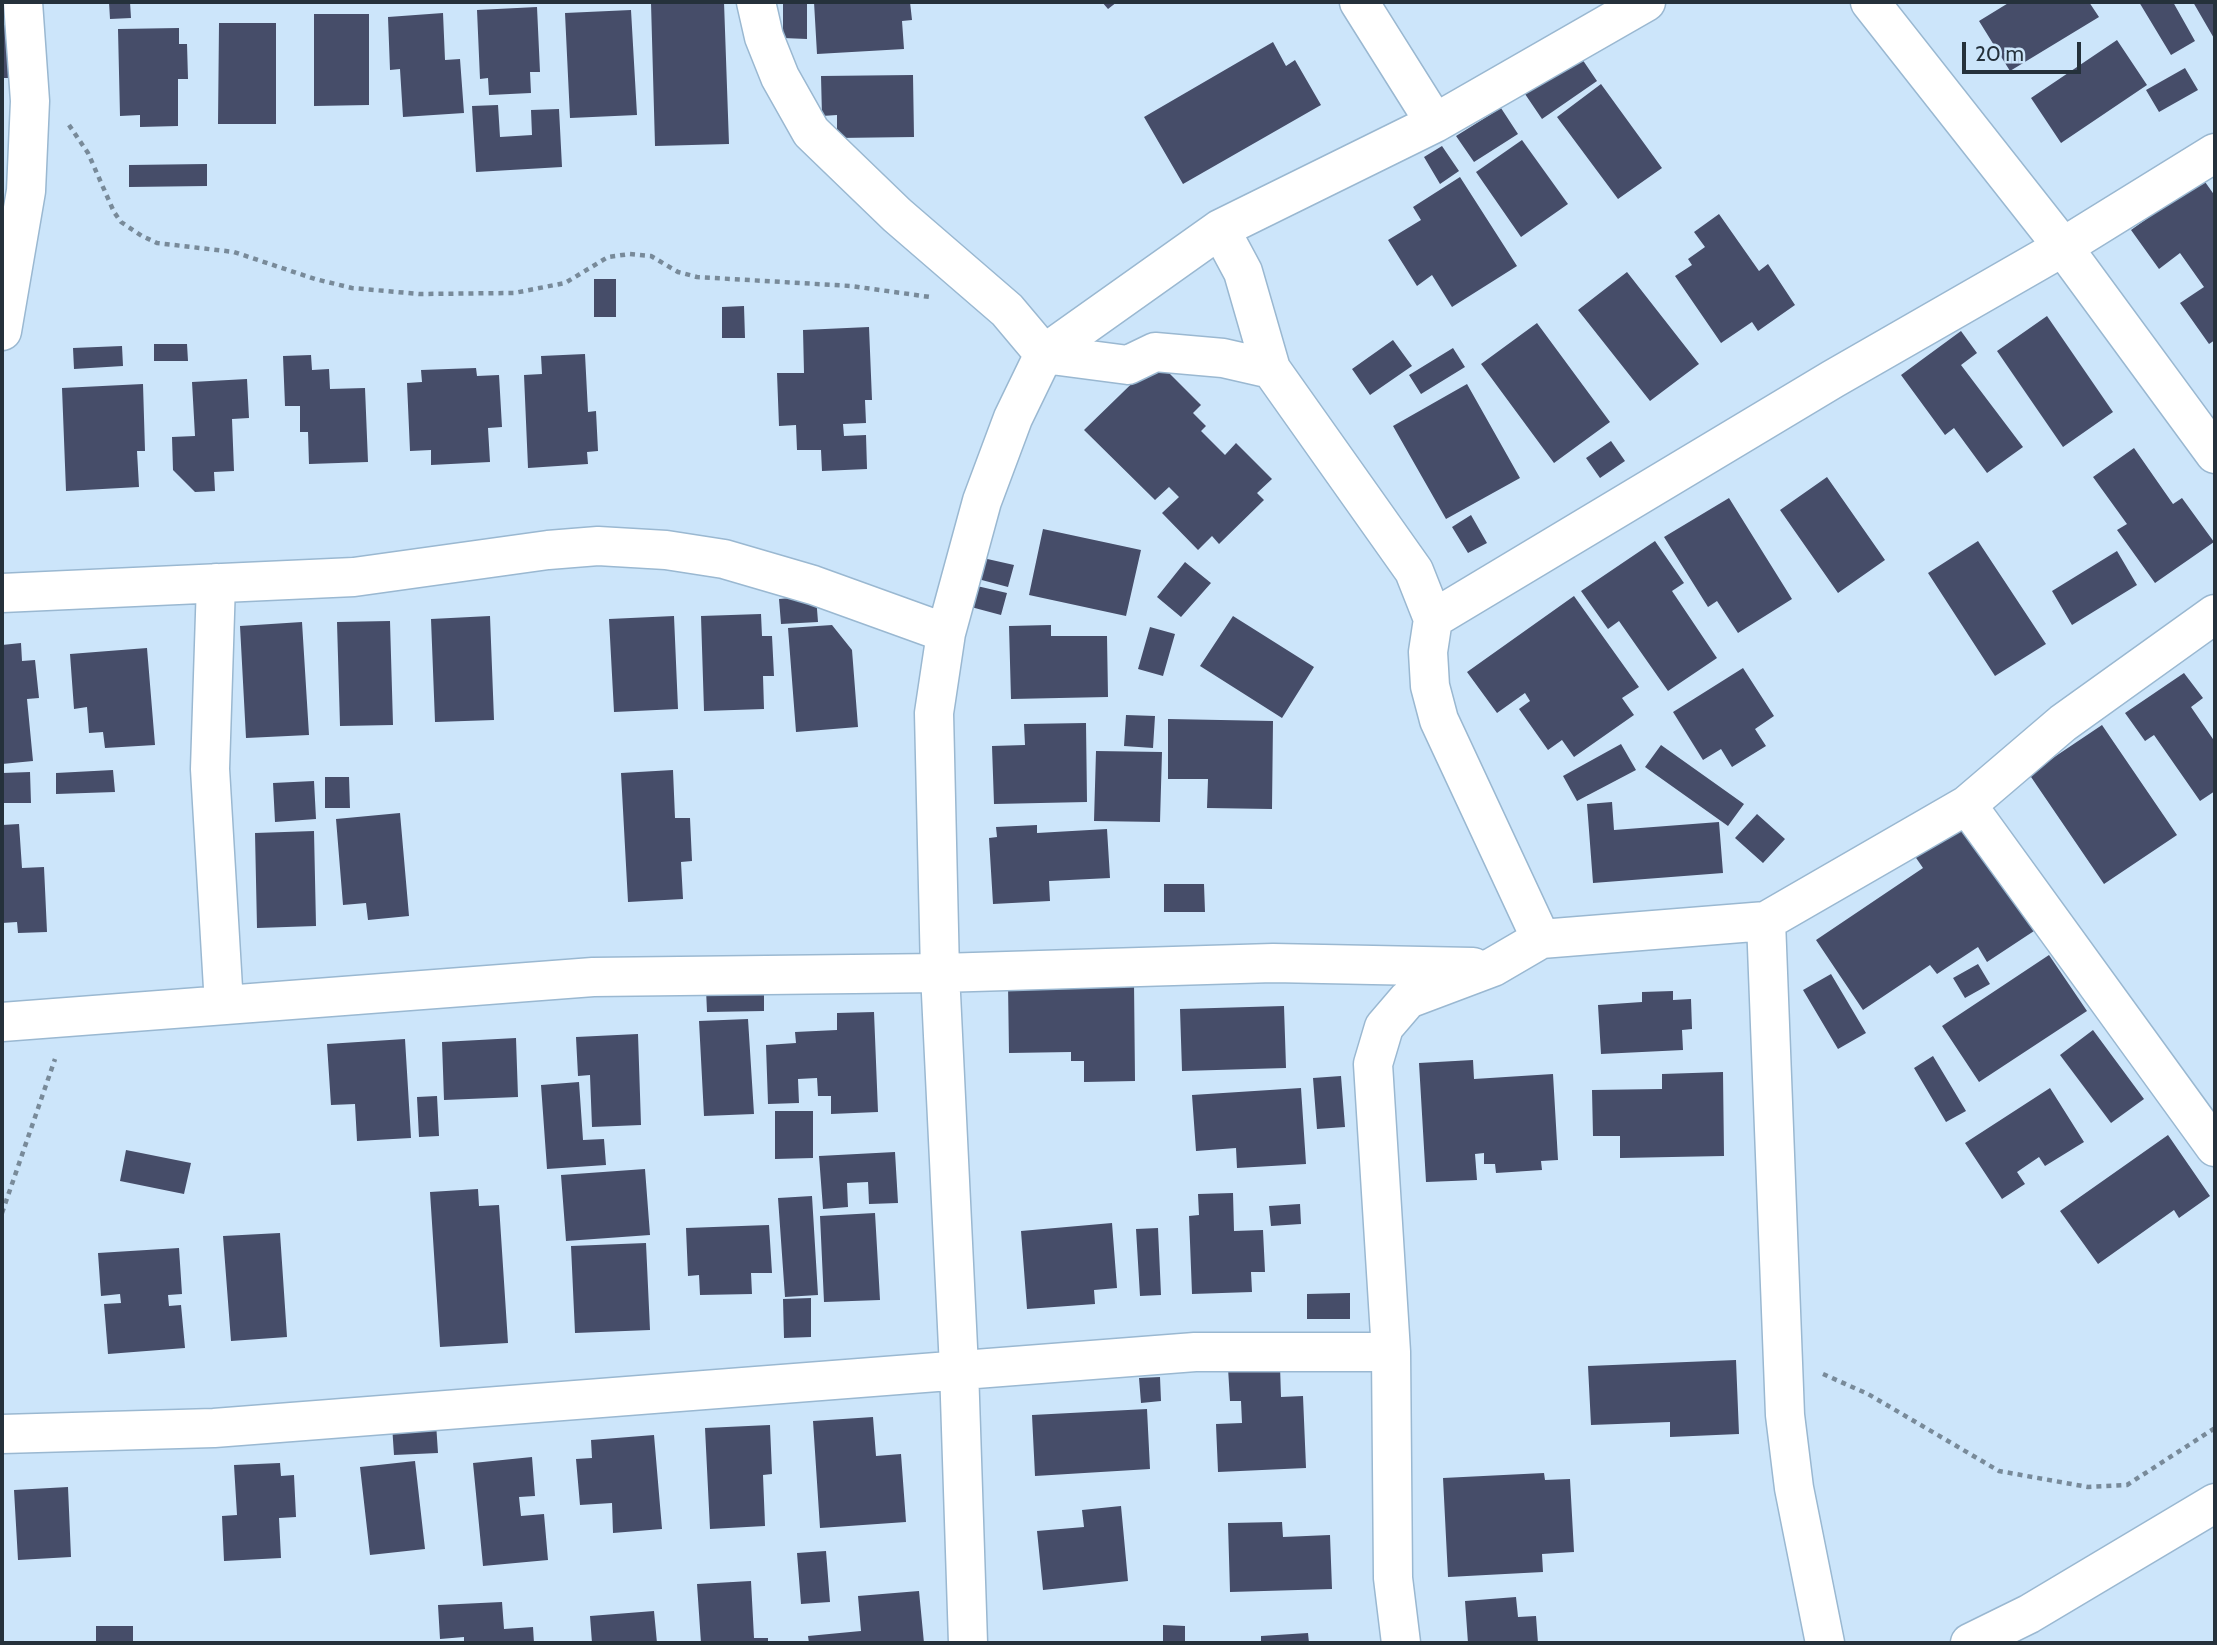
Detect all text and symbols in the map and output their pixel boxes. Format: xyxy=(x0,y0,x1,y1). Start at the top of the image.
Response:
scale bar xyxy=(1965,28,2084,72)
text: 20 m xyxy=(1975,41,2024,66)

